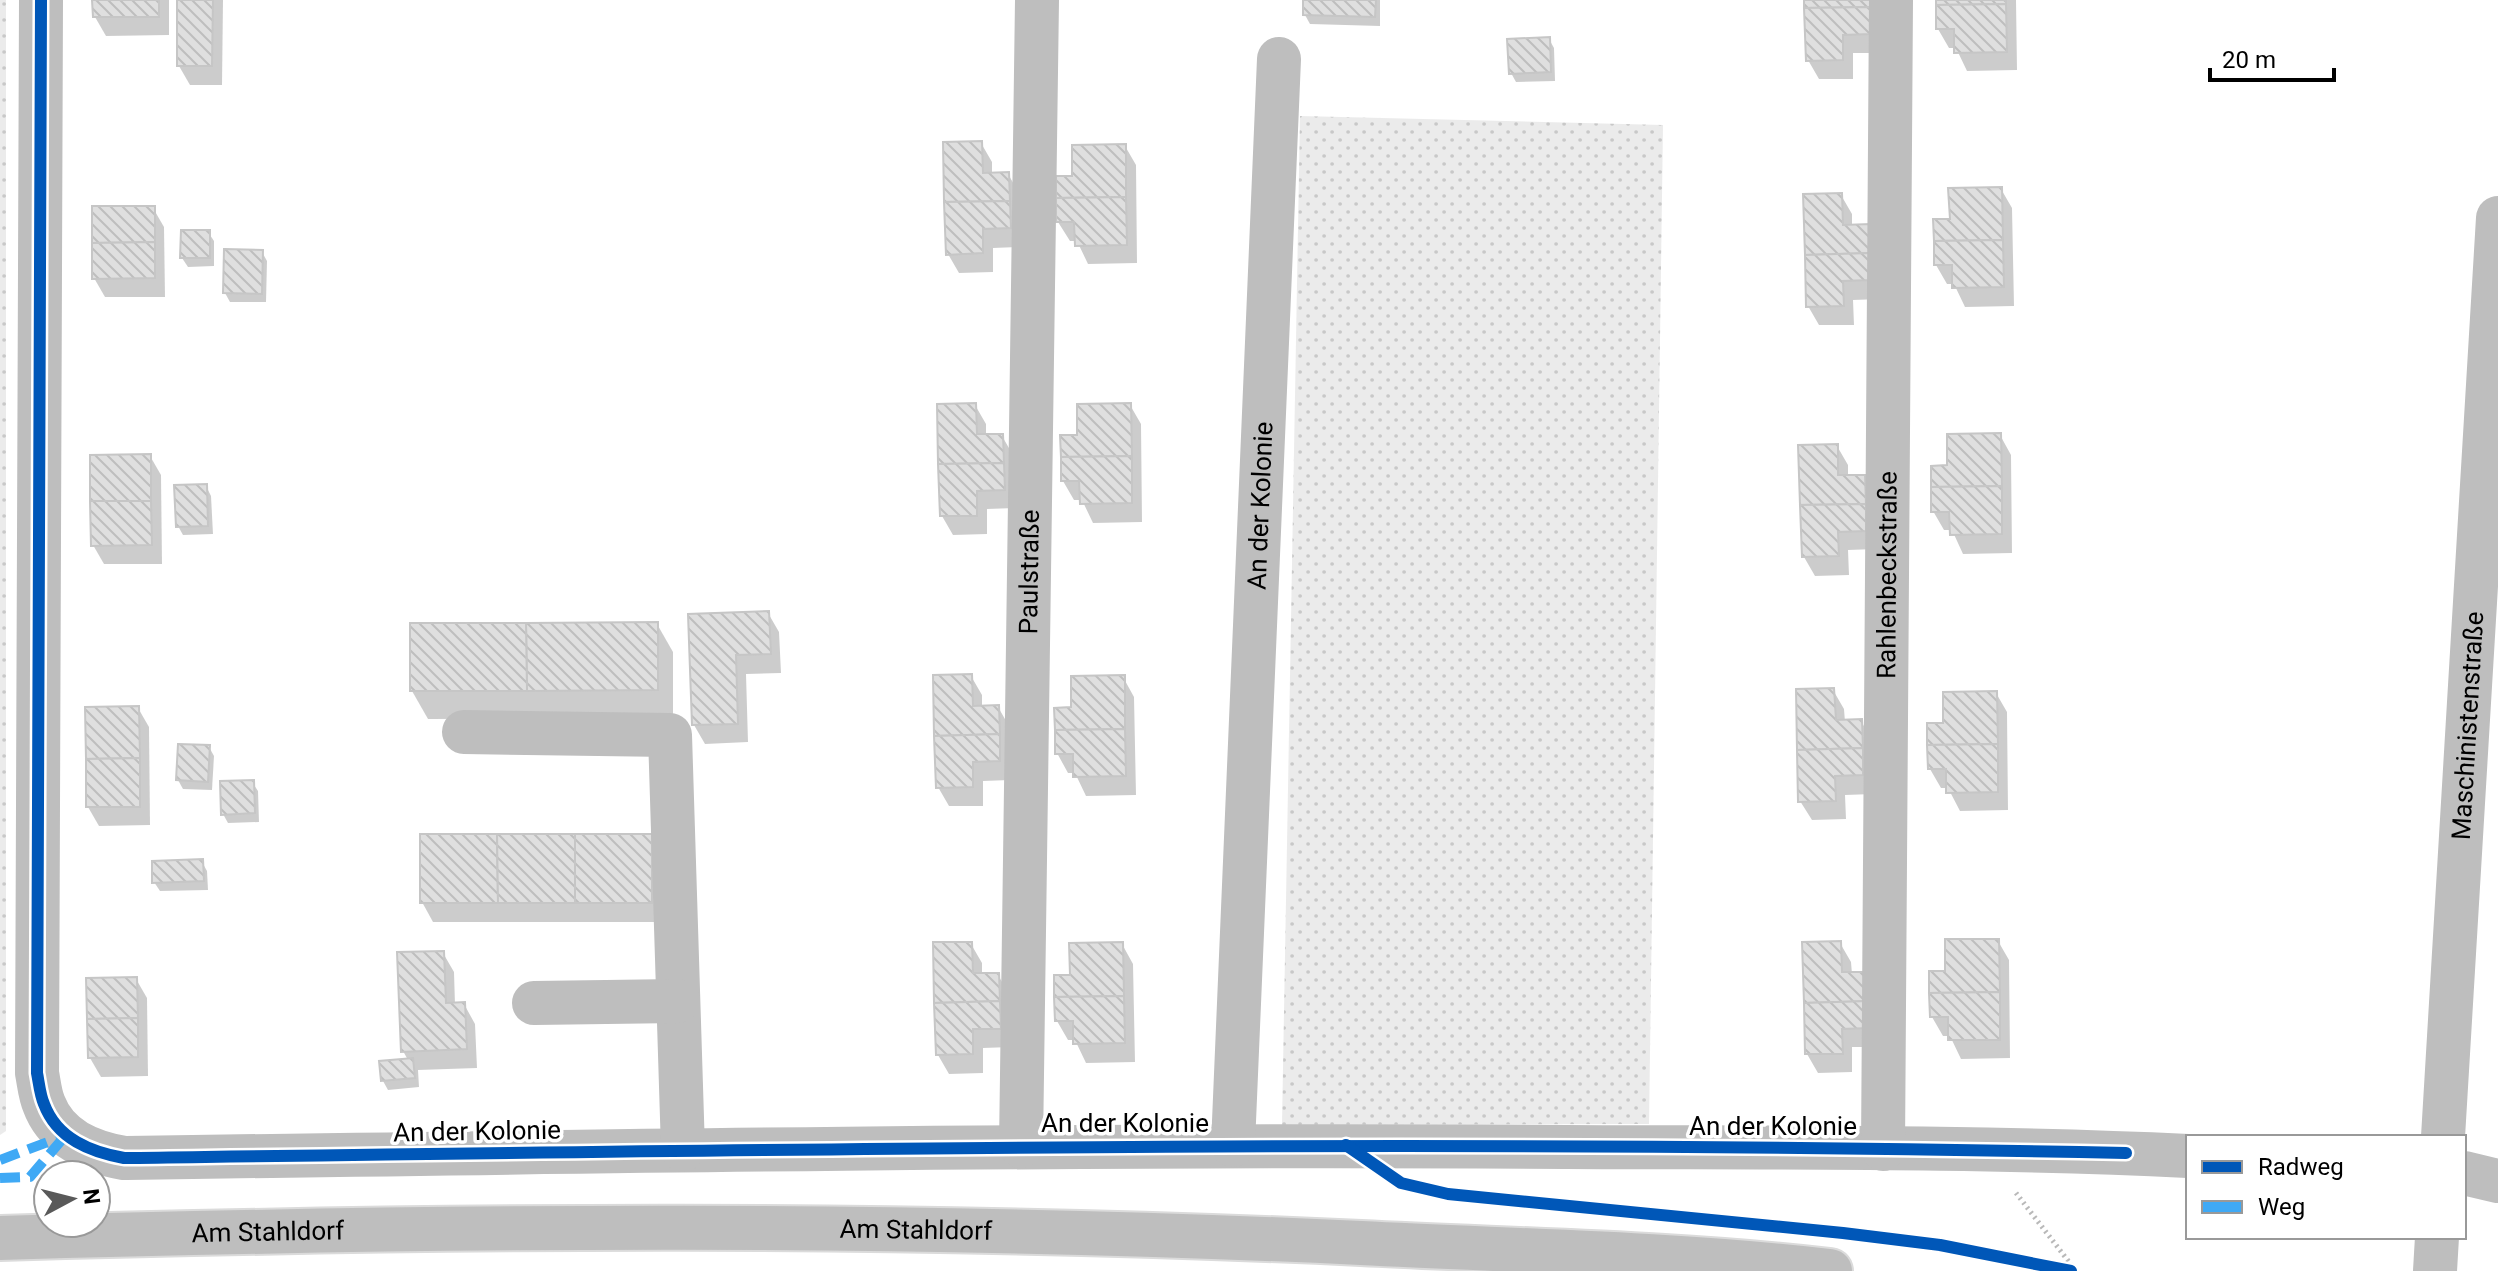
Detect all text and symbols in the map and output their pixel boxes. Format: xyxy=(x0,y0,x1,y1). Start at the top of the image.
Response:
scale bar xyxy=(2210,32,2334,82)
text: 20 m xyxy=(2222,46,2276,74)
street label: An der Kolonie xyxy=(1242,421,1279,590)
street label: Rahlenbeckstraße xyxy=(1871,471,1903,679)
street label: Paulstraße xyxy=(1013,509,1045,635)
street label: Maschinistenstraße xyxy=(2446,611,2489,841)
street label: An der Kolonie xyxy=(1041,1108,1209,1138)
street label: An der Kolonie xyxy=(1689,1111,1857,1141)
street label: An der Kolonie xyxy=(393,1115,561,1147)
legend xyxy=(2186,1135,2466,1239)
text: Radweg xyxy=(2258,1153,2344,1181)
north arrow xyxy=(32,1159,112,1239)
text: N xyxy=(78,1187,105,1206)
text: Weg xyxy=(2258,1193,2305,1221)
street label: Am Stahldorf xyxy=(839,1214,993,1246)
street label: Am Stahldorf xyxy=(191,1215,345,1248)

